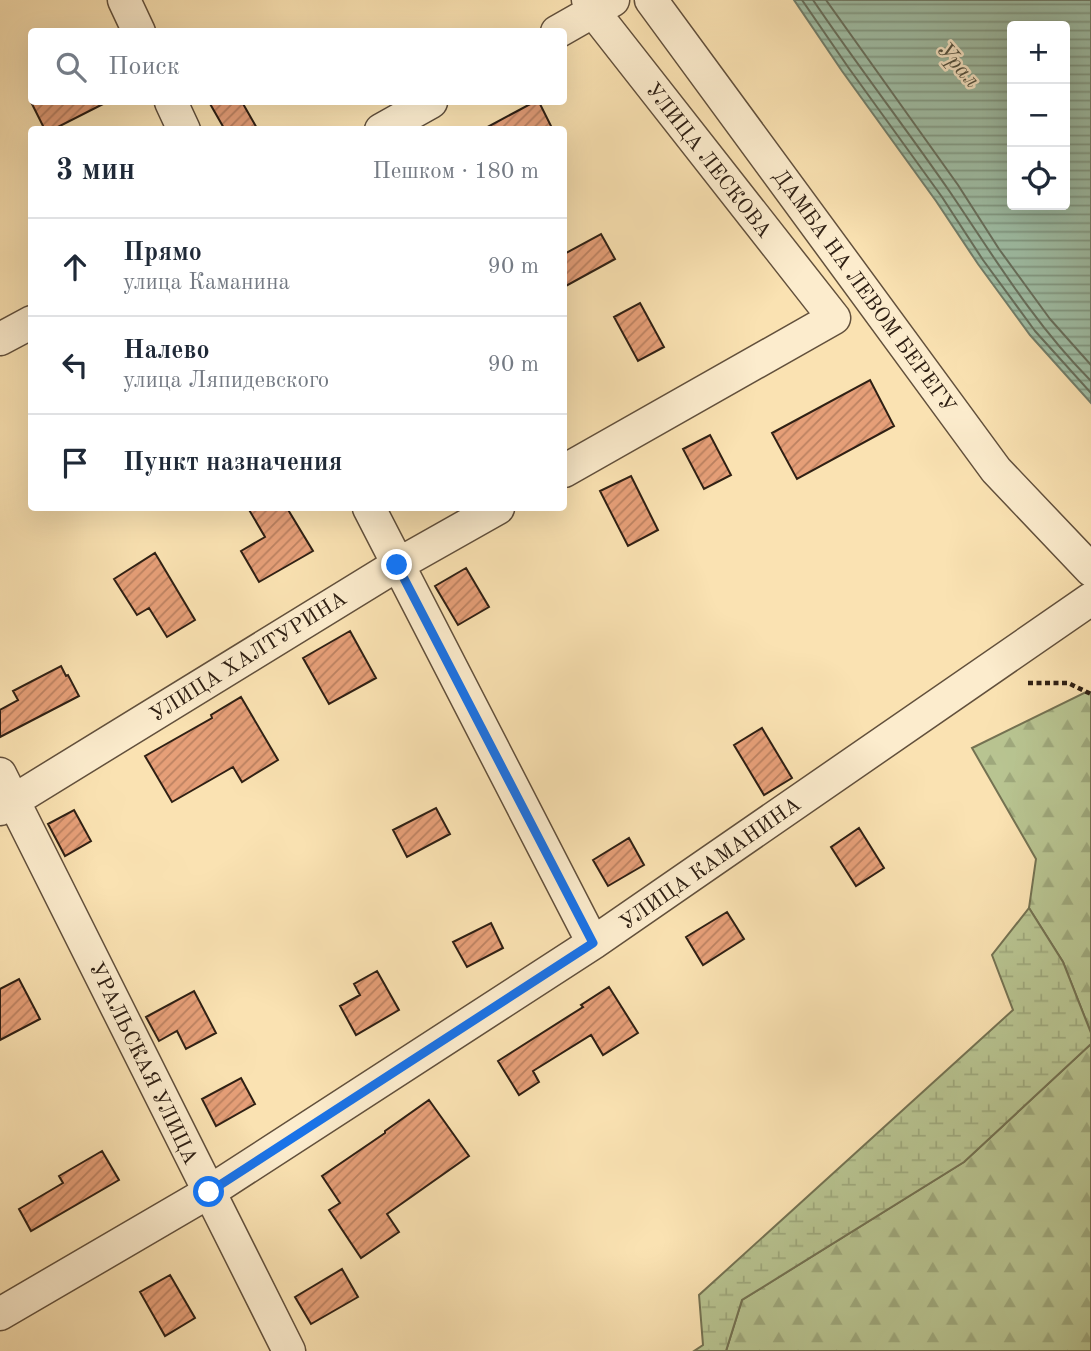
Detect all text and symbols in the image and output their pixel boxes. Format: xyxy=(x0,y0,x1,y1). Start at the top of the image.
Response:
map controls xyxy=(1007,21,1070,210)
button: + xyxy=(1007,21,1070,84)
search box xyxy=(28,28,567,105)
water label: Урал xyxy=(931,38,984,93)
icon: search xyxy=(52,48,90,86)
text: Поиск xyxy=(108,54,180,80)
street label: УЛИЦА ЛЕСКОВА xyxy=(641,80,775,242)
button: − xyxy=(1007,84,1070,147)
button: locate xyxy=(1007,147,1070,210)
text: 3 мин xyxy=(56,156,135,186)
text: Пешком · 180 m xyxy=(373,160,539,183)
street label: ДАМБА НА ЛЕВОМ БЕРЕГУ xyxy=(769,166,959,417)
text: Прямо xyxy=(123,240,202,266)
icon: ahead xyxy=(56,248,94,286)
text: 90 m xyxy=(488,255,539,278)
text: улица Каманина xyxy=(123,271,290,294)
text: Налево xyxy=(123,338,210,364)
icon: left xyxy=(56,346,94,384)
text: 90 m xyxy=(488,353,539,376)
text: улица Ляпидевского xyxy=(123,369,329,392)
icon: arrive xyxy=(56,444,94,482)
text: Пункт назначения xyxy=(123,450,342,476)
route end xyxy=(381,549,412,580)
street label: УЛИЦА ХАЛТУРИНА xyxy=(147,588,351,726)
street label: УЛИЦА КАМАНИНА xyxy=(617,794,805,935)
street label: УРАЛЬСКАЯ УЛИЦА xyxy=(85,959,201,1168)
route start xyxy=(193,1176,224,1207)

